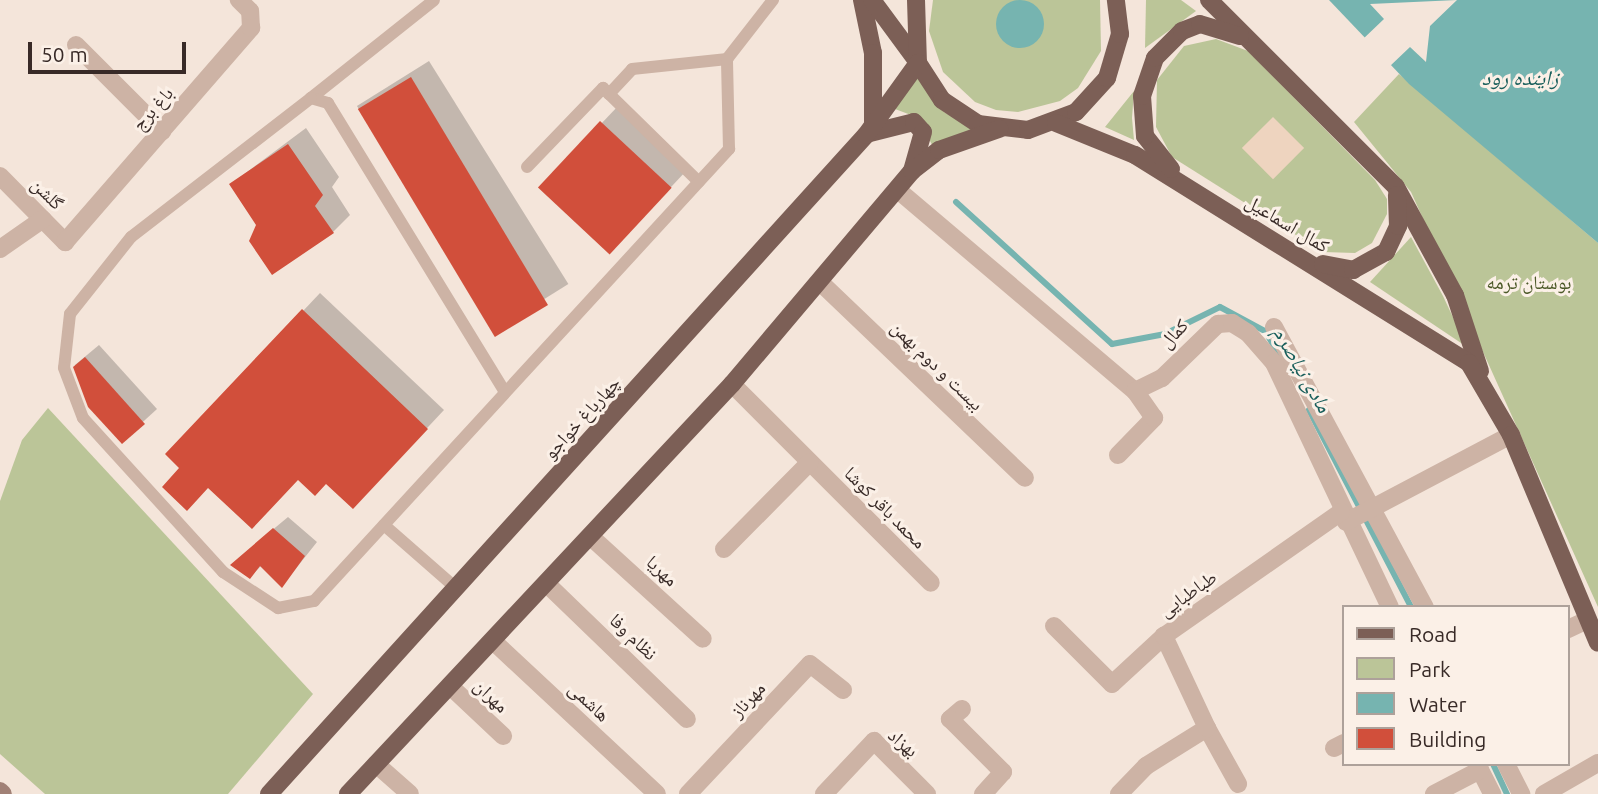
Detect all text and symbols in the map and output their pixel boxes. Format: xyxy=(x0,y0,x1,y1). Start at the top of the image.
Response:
scale bar xyxy=(32,28,189,72)
text: 50 m xyxy=(41,42,88,66)
water label: زاینده رود xyxy=(1482,64,1558,90)
street label: باغ برج xyxy=(128,82,178,136)
street label: گلشن xyxy=(26,173,68,215)
street label: کمال اسماعیل xyxy=(1241,190,1333,258)
park label: بوستان ترمه xyxy=(1486,272,1572,294)
street label: کمال xyxy=(1155,315,1193,353)
street label: بیست و دوم بهمن xyxy=(886,316,988,416)
water label: مادی نیاصرم xyxy=(1268,321,1338,417)
street label: چهارباغ خواجو xyxy=(539,372,625,464)
street label: محمد باقر کوشا xyxy=(839,462,931,554)
street label: مهریا xyxy=(641,551,683,591)
street label: طباطبایی xyxy=(1155,566,1221,622)
legend xyxy=(1342,605,1570,766)
street label: نظام وفا xyxy=(604,609,662,665)
text: Road xyxy=(1409,622,1457,646)
text: Park xyxy=(1409,657,1451,681)
street label: مهران xyxy=(469,674,513,718)
street label: هاشمی xyxy=(564,677,614,727)
street label: مهرناز xyxy=(726,677,770,723)
text: Water xyxy=(1409,692,1467,716)
street label: بهزاد xyxy=(883,724,923,762)
text: Building xyxy=(1409,727,1486,751)

